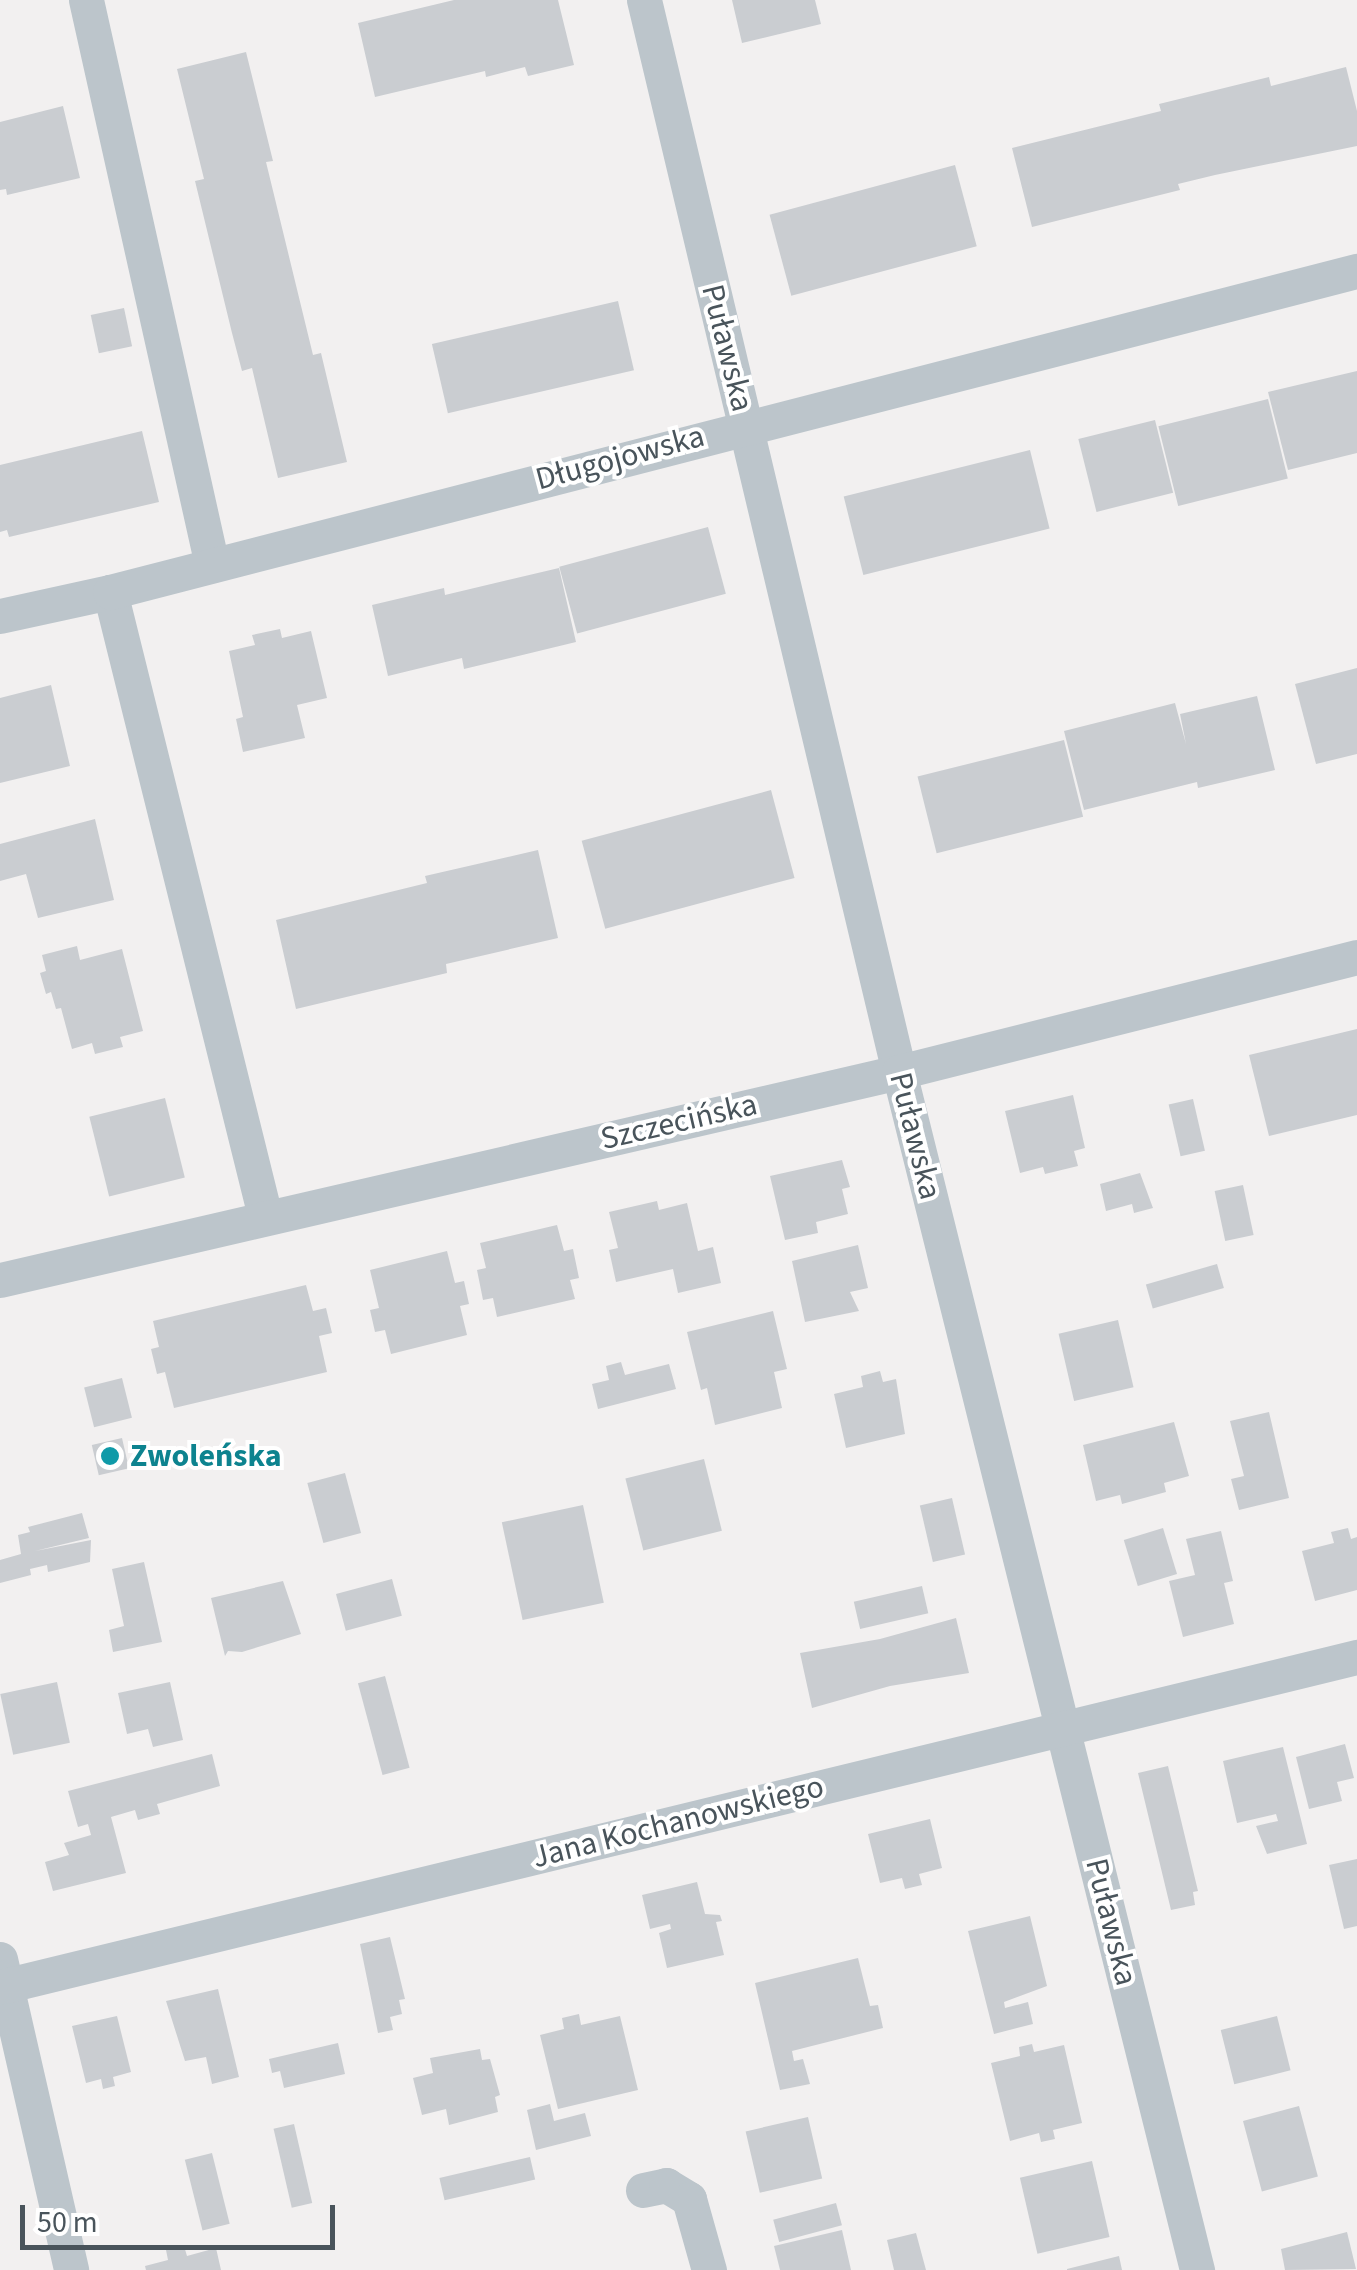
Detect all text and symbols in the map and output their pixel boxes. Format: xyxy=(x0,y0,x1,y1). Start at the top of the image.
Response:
street label: Puławska xyxy=(693,281,761,415)
street label: Długojowska xyxy=(532,417,708,499)
street label: Puławska xyxy=(881,1069,949,1203)
street label: Szczecińska xyxy=(597,1085,761,1159)
place label: Zwoleńska xyxy=(130,1437,282,1475)
marker: Zwoleńska xyxy=(99,1445,121,1467)
street label: Jana Kochanowskiego xyxy=(528,1767,828,1877)
street label: Puławska xyxy=(1077,1855,1145,1989)
scale bar xyxy=(25,2185,340,2247)
text: 50 m xyxy=(37,2201,98,2244)

